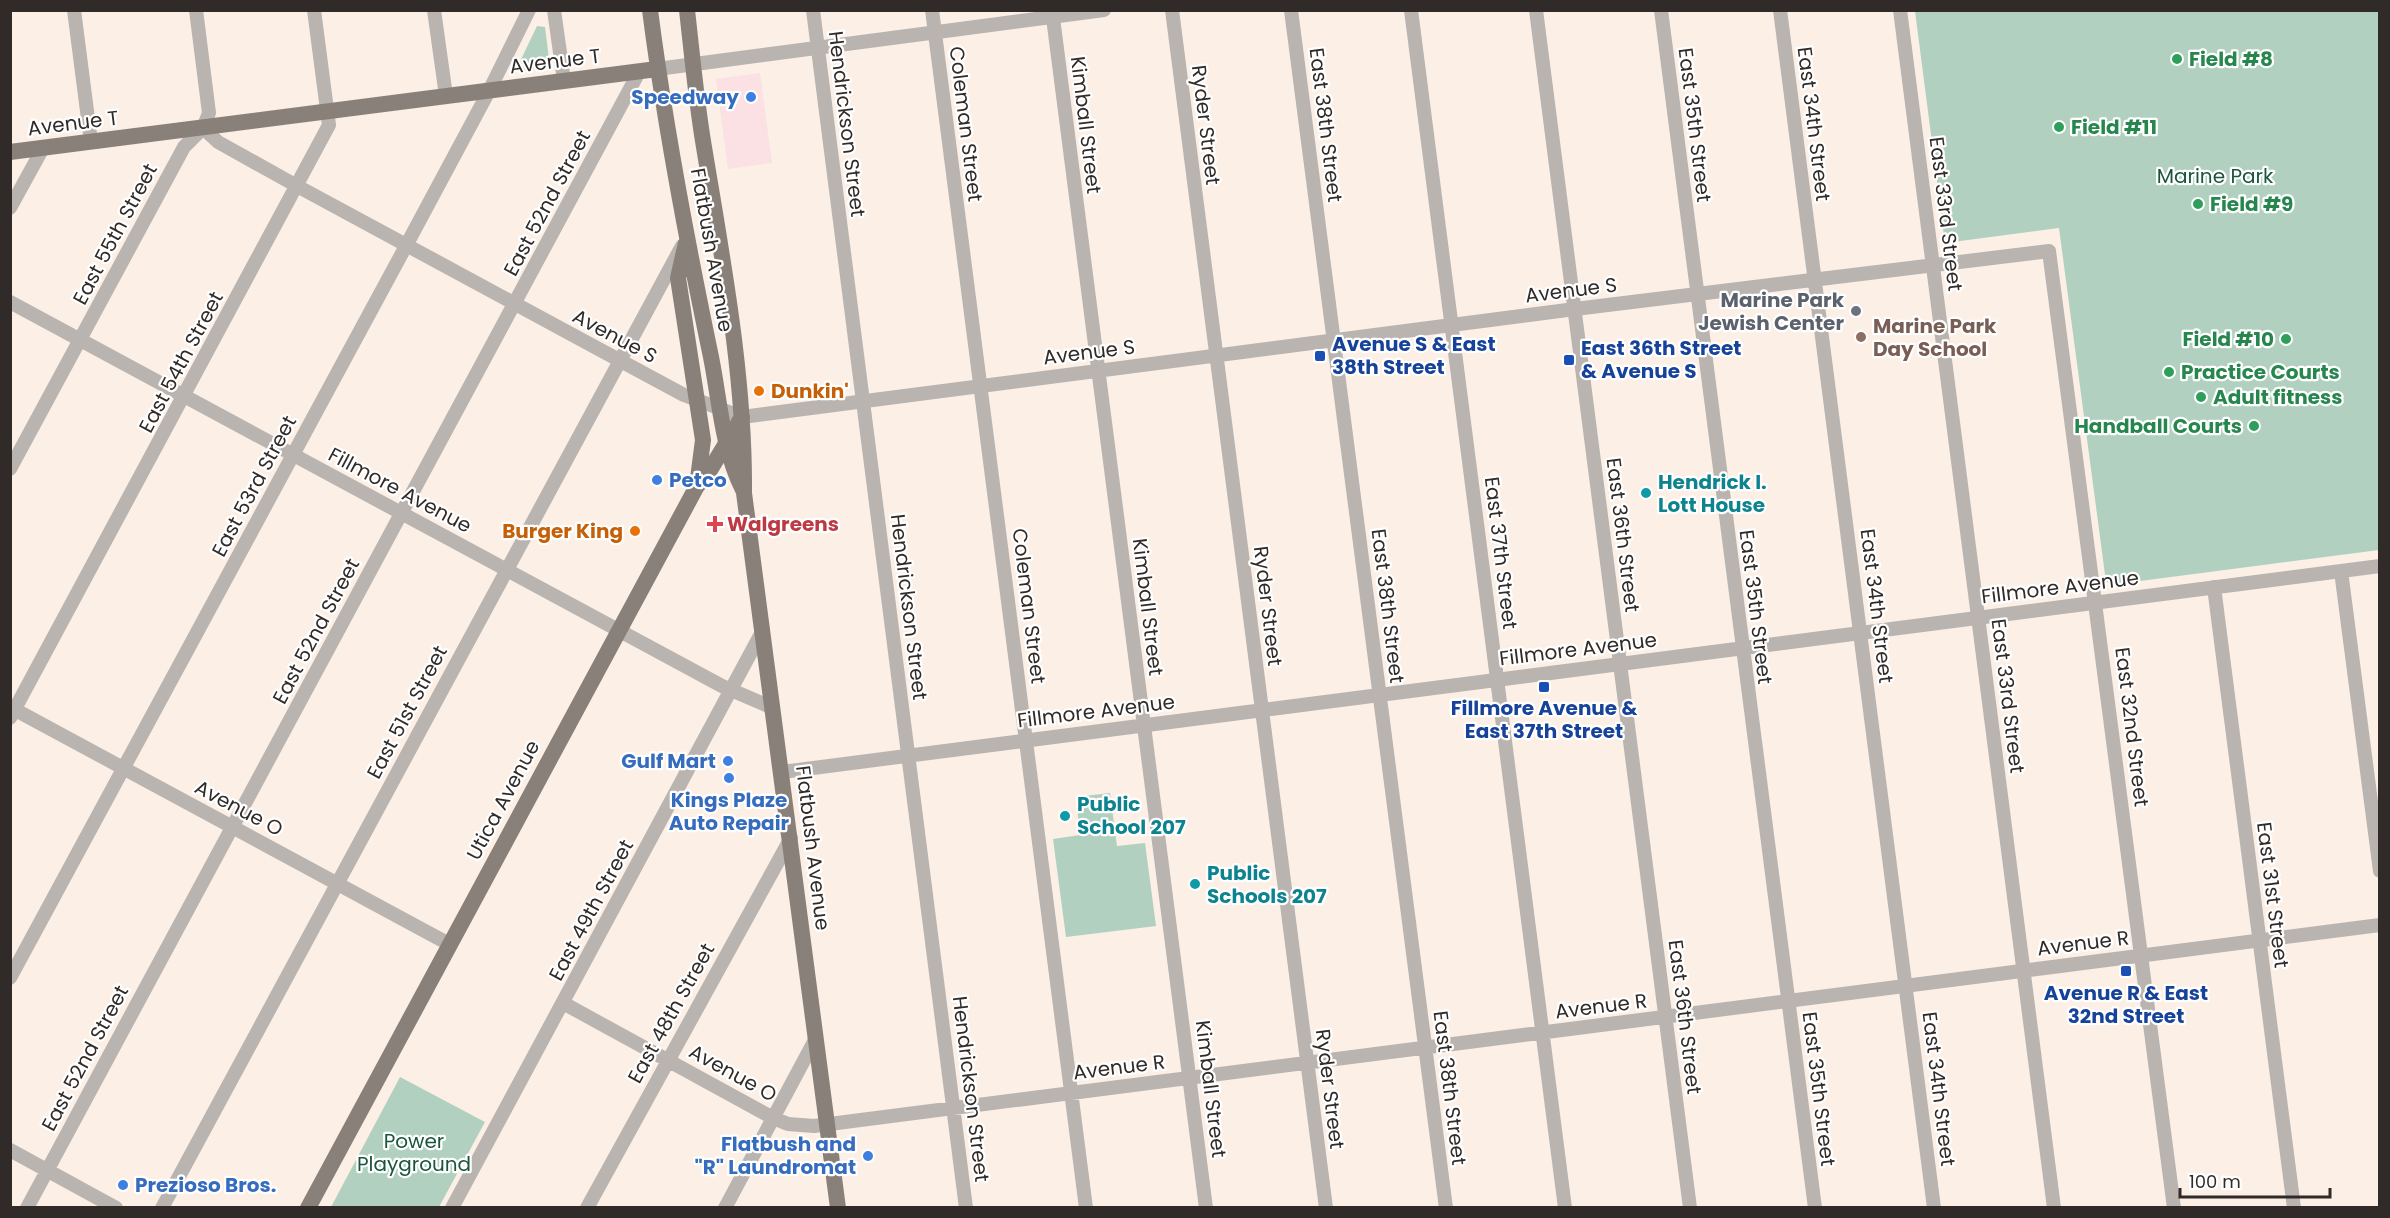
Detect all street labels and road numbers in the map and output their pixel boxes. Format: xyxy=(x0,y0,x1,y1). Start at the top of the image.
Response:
street label: Hendrickson Street xyxy=(822,29,872,219)
street label: Avenue T xyxy=(508,42,602,80)
street label: Coleman Street xyxy=(943,45,989,203)
street label: East 34th Street xyxy=(1791,45,1837,203)
street label: East 38th Street xyxy=(1303,46,1349,204)
street label: East 35th Street xyxy=(1672,46,1718,204)
street label: Kimball Street xyxy=(1064,55,1108,195)
street label: Ryder Street xyxy=(1185,63,1227,187)
street label: Avenue T xyxy=(26,104,120,142)
street label: East 52nd Street xyxy=(497,125,597,281)
street label: East 33rd Street xyxy=(1923,135,1969,293)
street label: East 55th Street xyxy=(66,159,164,309)
street label: Flatbush Avenue xyxy=(684,166,740,334)
street label: Avenue S xyxy=(1524,270,1618,310)
street label: East 54th Street xyxy=(132,287,230,437)
street label: Avenue S xyxy=(568,302,662,370)
street label: Avenue S xyxy=(1042,332,1136,372)
street label: East 53rd Street xyxy=(205,411,303,561)
street label: Fillmore Avenue xyxy=(323,440,477,540)
street label: East 36th Street xyxy=(1600,456,1646,614)
street label: East 37th Street xyxy=(1478,475,1524,631)
street label: Hendrickson Street xyxy=(884,512,934,702)
street label: Coleman Street xyxy=(1006,527,1052,685)
street label: East 38th Street xyxy=(1365,527,1411,685)
street label: East 34th Street xyxy=(1854,527,1900,685)
street label: East 35th Street xyxy=(1733,528,1779,686)
street label: Kimball Street xyxy=(1126,537,1170,677)
street label: Ryder Street xyxy=(1247,544,1289,668)
street label: East 52nd Street xyxy=(266,553,366,709)
street label: Fillmore Avenue xyxy=(1980,563,2140,611)
street label: East 33rd Street xyxy=(1985,617,2031,775)
street label: Fillmore Avenue xyxy=(1498,625,1658,673)
street label: East 51st Street xyxy=(360,640,454,784)
street label: East 32nd Street xyxy=(2108,646,2156,808)
street label: Fillmore Avenue xyxy=(1016,687,1176,735)
street label: Utica Avenue xyxy=(460,735,546,865)
street label: Flatbush Avenue xyxy=(789,764,837,932)
street label: Avenue O xyxy=(190,773,288,843)
street label: East 31st Street xyxy=(2250,821,2296,969)
street label: East 49th Street xyxy=(542,835,640,985)
street label: Avenue R xyxy=(2035,923,2131,963)
street label: East 48th Street xyxy=(621,938,721,1088)
street label: East 36th Street xyxy=(1662,938,1708,1096)
street label: East 52nd Street xyxy=(35,980,135,1136)
street label: Avenue R xyxy=(1553,986,1649,1026)
street label: Hendrickson Street xyxy=(946,994,996,1184)
street label: East 38th Street xyxy=(1427,1009,1473,1167)
street label: East 35th Street xyxy=(1796,1010,1842,1168)
street label: East 34th Street xyxy=(1916,1010,1962,1168)
street label: Kimball Street xyxy=(1189,1019,1233,1159)
street label: Ryder Street xyxy=(1309,1027,1351,1151)
street label: Avenue O xyxy=(684,1037,782,1109)
street label: Avenue R xyxy=(1071,1047,1167,1087)

